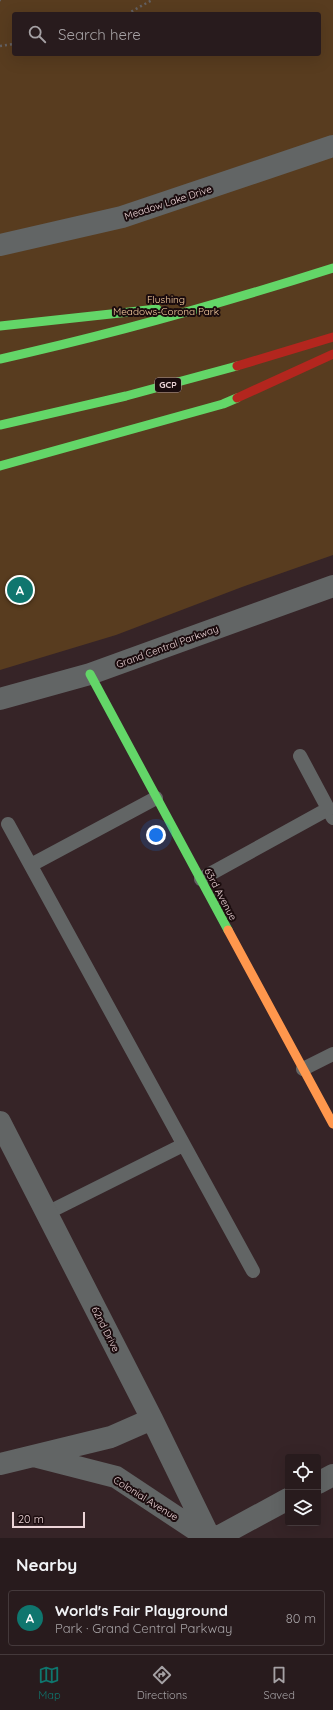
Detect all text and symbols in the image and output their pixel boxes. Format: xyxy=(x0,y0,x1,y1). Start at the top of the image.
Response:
search box xyxy=(12,12,321,56)
icon: search xyxy=(26,23,48,45)
text: Search here xyxy=(58,25,141,44)
street label: Meadow Lake Drive xyxy=(123,182,214,223)
park label: Flushing Meadows-Corona Park xyxy=(113,293,219,318)
road number: GCP xyxy=(155,378,181,392)
pin: A xyxy=(7,575,33,605)
street label: Grand Central Parkway xyxy=(114,622,220,671)
your location xyxy=(146,825,166,845)
street label: 63rd Avenue xyxy=(201,866,240,923)
street label: 62nd Drive xyxy=(89,1304,123,1355)
map controls xyxy=(285,1454,321,1526)
button: locate xyxy=(285,1454,321,1490)
street label: Colonial Avenue xyxy=(111,1473,181,1524)
button: layers xyxy=(285,1490,321,1526)
scale bar xyxy=(12,1510,85,1529)
text: 20 m xyxy=(18,1512,44,1526)
text: Nearby xyxy=(16,1554,77,1575)
text: World's Fair Playground xyxy=(55,1601,228,1620)
text: A xyxy=(26,1610,34,1626)
text: 80 m xyxy=(286,1610,316,1626)
text: Park · Grand Central Parkway xyxy=(55,1620,233,1636)
tab: Map xyxy=(38,1664,61,1702)
tab: Directions xyxy=(137,1664,187,1702)
tab: Saved xyxy=(263,1664,295,1702)

